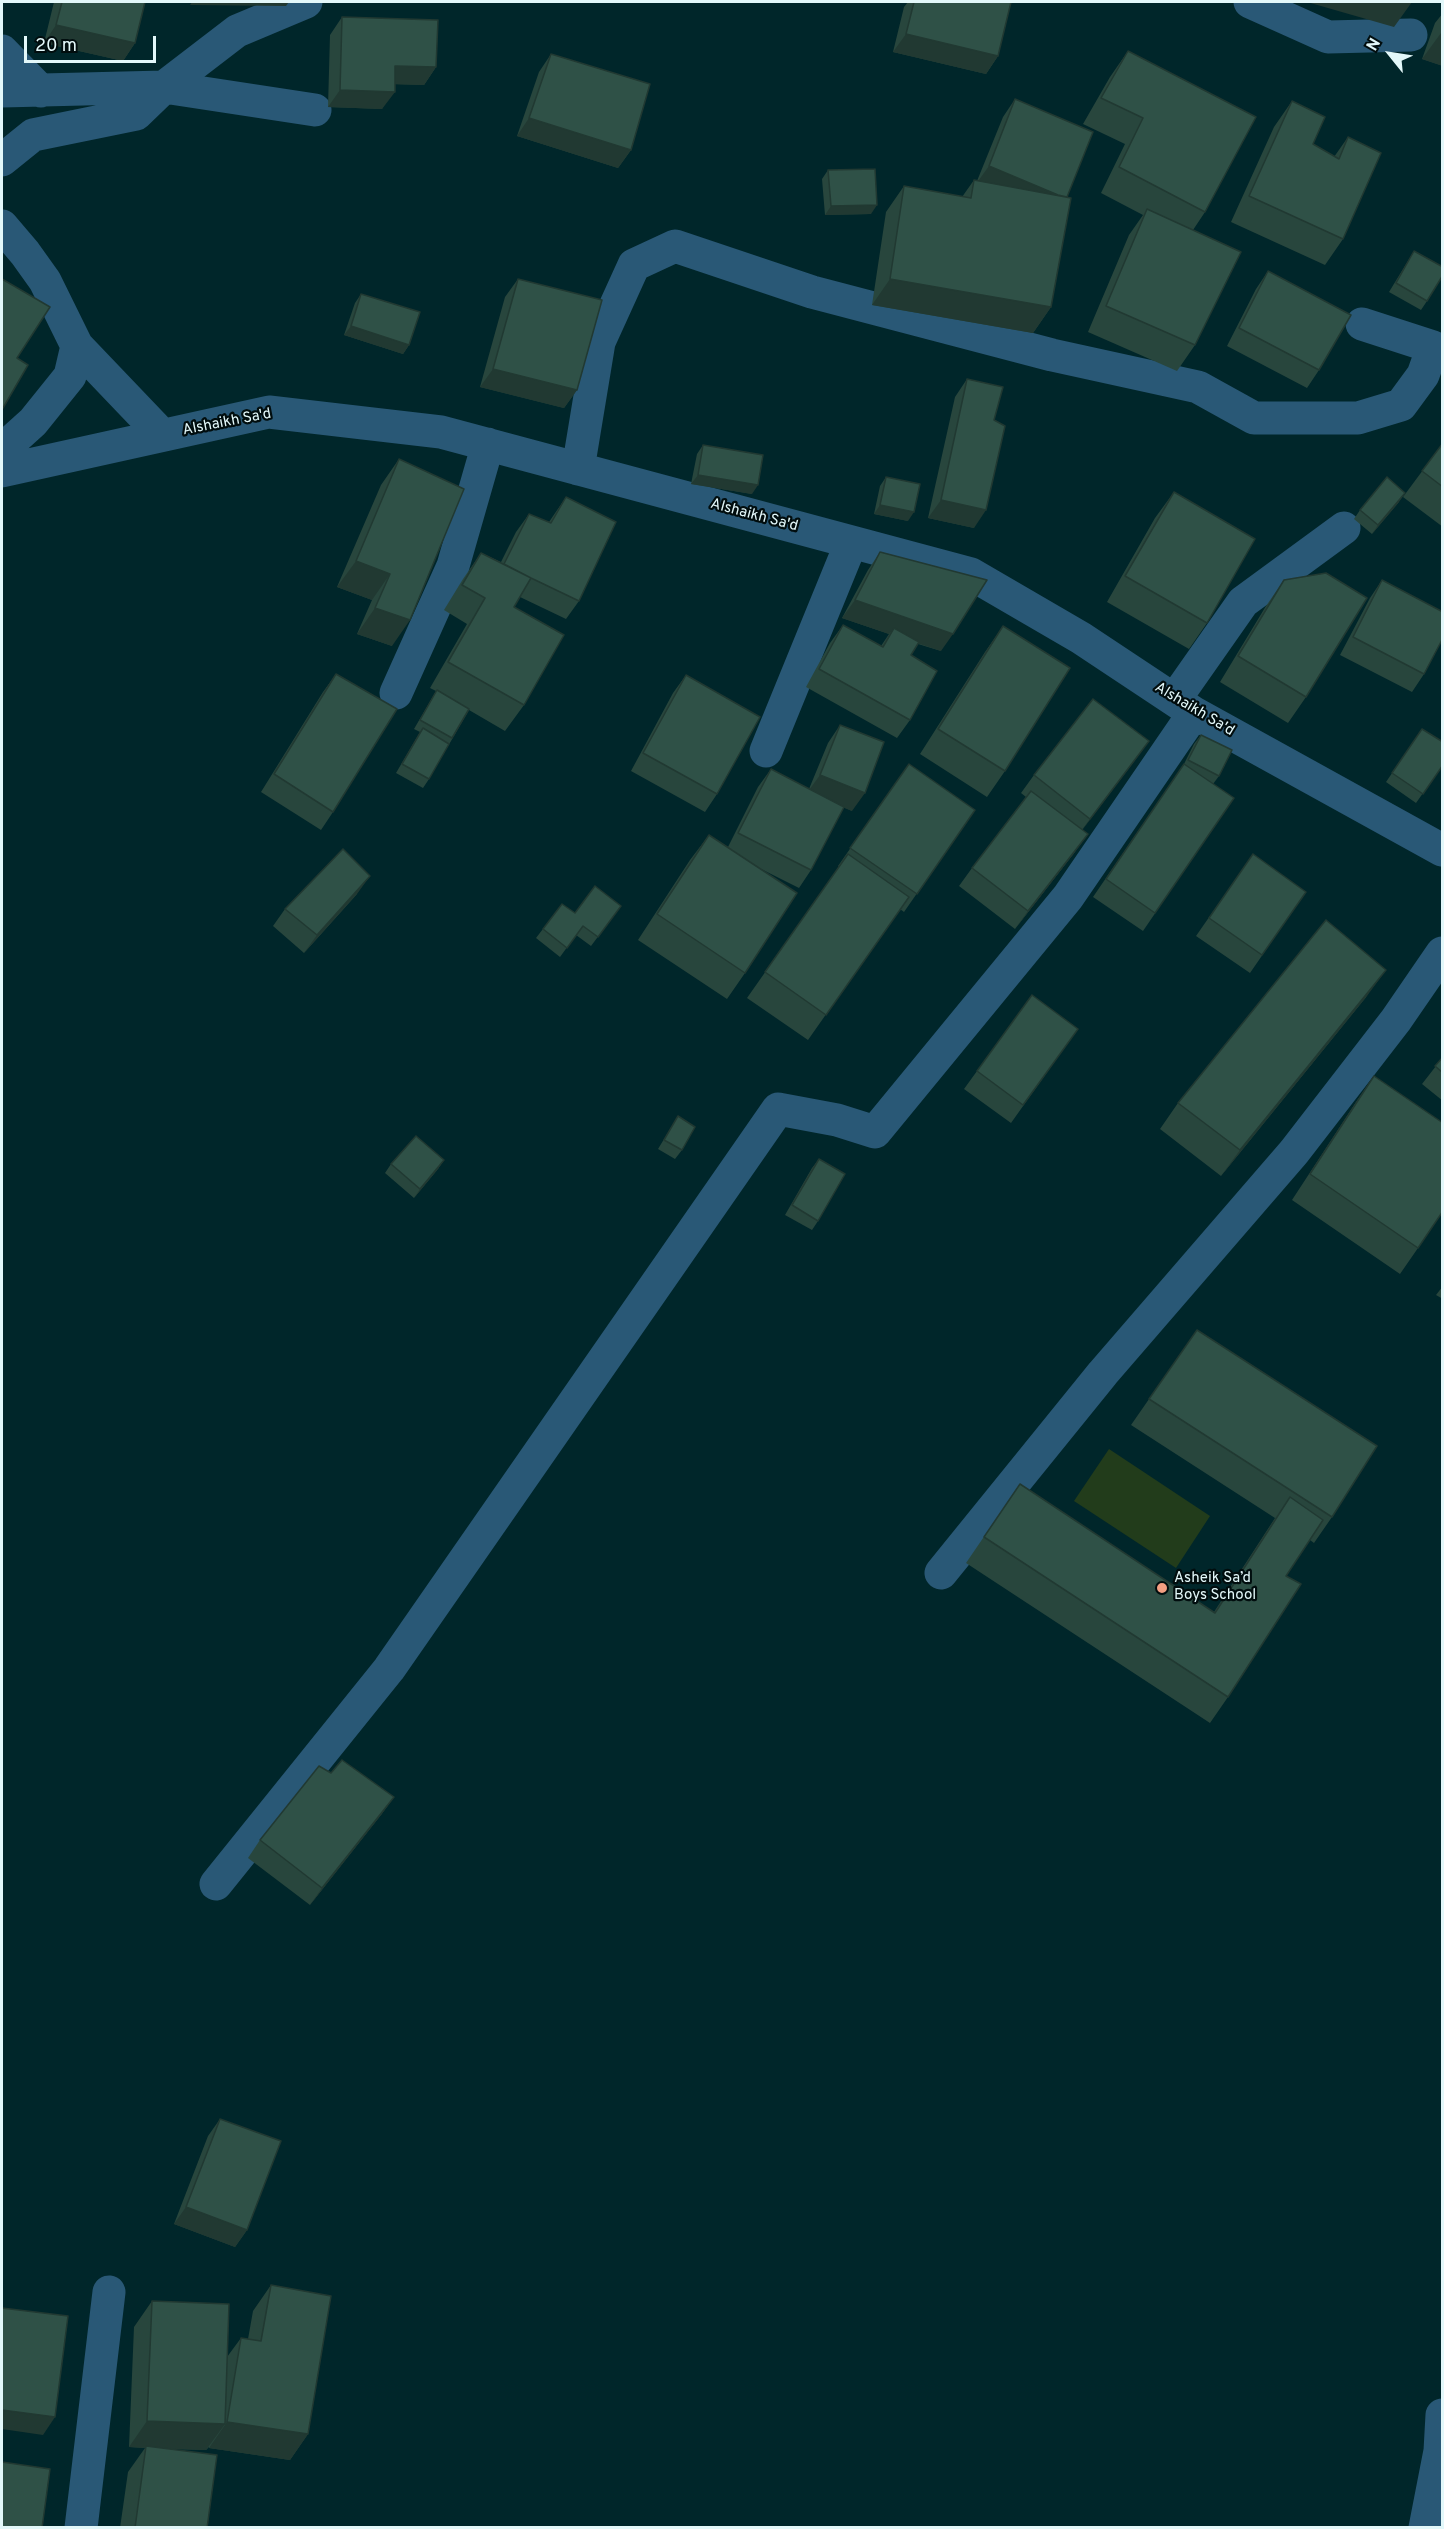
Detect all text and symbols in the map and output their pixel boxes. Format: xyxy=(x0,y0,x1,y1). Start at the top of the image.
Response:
scale bar xyxy=(27,24,159,62)
north arrow xyxy=(1360,24,1420,84)
text: 20 m xyxy=(35,35,77,58)
text: N xyxy=(1363,35,1386,55)
street label: Alshaikh Sa'd xyxy=(181,406,273,440)
street label: Alshaikh Sa'd xyxy=(708,496,800,536)
street label: Alshaikh Sa'd xyxy=(1151,679,1237,741)
place label: Asheik Sa’d Boys School xyxy=(1174,1570,1256,1605)
marker: Asheik Sa’d Boys School xyxy=(1155,1581,1169,1595)

